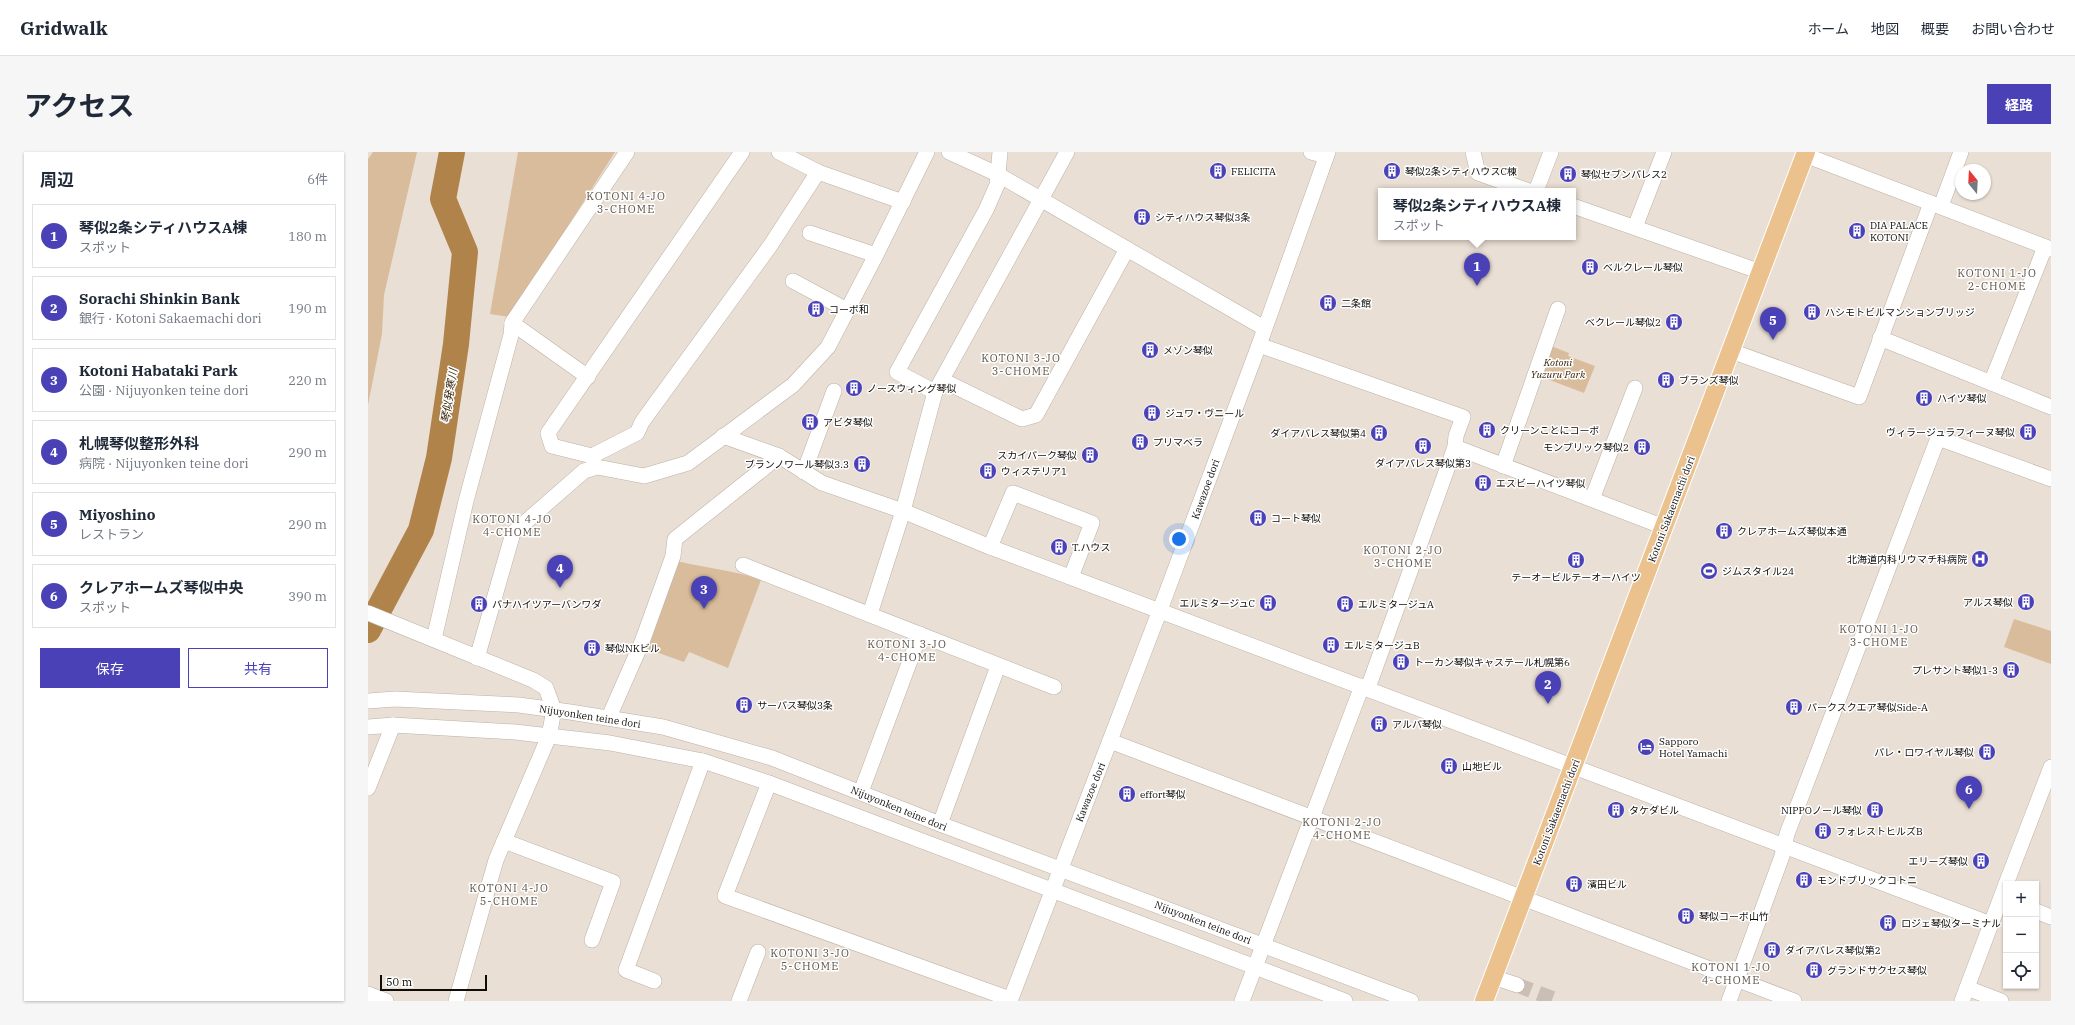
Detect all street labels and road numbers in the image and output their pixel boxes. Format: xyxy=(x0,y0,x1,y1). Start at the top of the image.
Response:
street label: Kotoni Sakaemachi dori xyxy=(1645,454,1698,564)
street label: Kawazoe dori xyxy=(1189,457,1222,521)
street label: Nijuyonken teine dori xyxy=(538,702,642,731)
street label: Kotoni Sakaemachi dori xyxy=(1530,757,1583,867)
street label: Kawazoe dori xyxy=(1073,760,1108,824)
street label: Nijuyonken teine dori xyxy=(849,783,949,834)
street label: Nijuyonken teine dori xyxy=(1153,898,1253,947)

